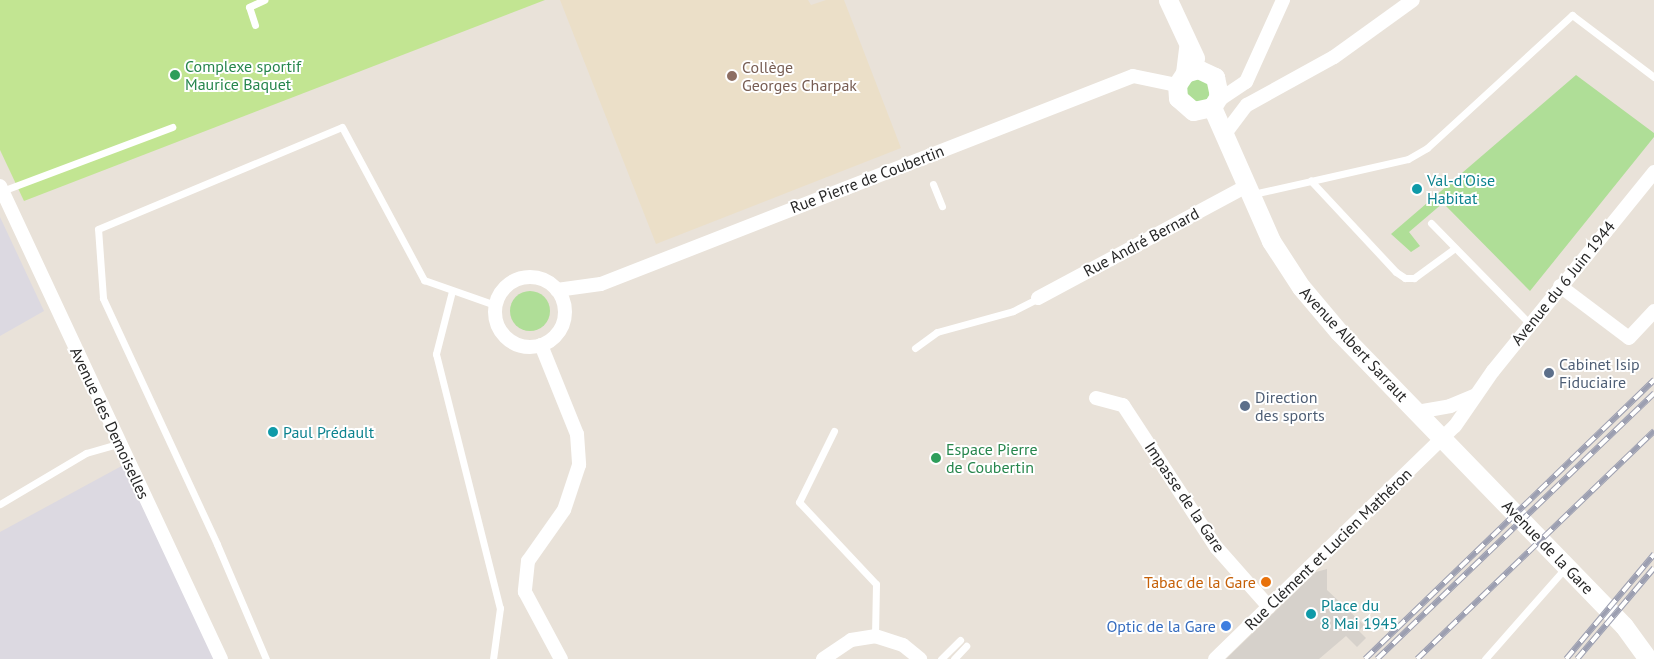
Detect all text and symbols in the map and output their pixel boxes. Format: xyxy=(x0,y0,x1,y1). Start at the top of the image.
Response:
place label: Complexe sportif Maurice Baquet xyxy=(185,56,301,94)
place label: Collège Georges Charpak xyxy=(742,57,857,95)
marker: Complexe sportif Maurice Baquet xyxy=(169,69,181,81)
marker: Collège Georges Charpak xyxy=(726,70,738,82)
street label: Rue Pierre de Coubertin xyxy=(787,141,947,217)
place label: Val-d'Oise Habitat xyxy=(1427,170,1495,208)
marker: Val-d'Oise Habitat xyxy=(1411,183,1423,195)
street label: Rue André Bernard xyxy=(1080,203,1202,281)
street label: Avenue du 6 Juin 1944 xyxy=(1507,217,1619,349)
street label: Avenue Albert Sarraut xyxy=(1296,283,1412,405)
street label: Avenue des Demoiselles xyxy=(66,344,154,502)
place label: Cabinet Isip Fiduciaire xyxy=(1559,354,1640,392)
marker: Cabinet Isip Fiduciaire xyxy=(1543,367,1555,379)
place label: Direction des sports xyxy=(1255,387,1325,425)
marker: Direction des sports xyxy=(1239,400,1251,412)
place label: Paul Prédault xyxy=(283,422,374,442)
marker: Paul Prédault xyxy=(267,426,279,438)
street label: Impasse de la Gare xyxy=(1141,438,1229,556)
place label: Espace Pierre de Coubertin xyxy=(946,439,1038,477)
marker: Espace Pierre de Coubertin xyxy=(930,452,942,464)
street label: Rue Clément et Lucien Mathéron xyxy=(1241,464,1415,634)
street label: Avenue de la Gare xyxy=(1498,496,1598,598)
place label: Tabac de la Gare xyxy=(1144,572,1256,592)
marker: Tabac de la Gare xyxy=(1260,576,1272,588)
place label: Place du 8 Mai 1945 xyxy=(1321,595,1398,633)
marker: Place du 8 Mai 1945 xyxy=(1305,608,1317,620)
place label: Optic de la Gare xyxy=(1106,616,1216,636)
marker: Optic de la Gare xyxy=(1220,620,1232,632)

